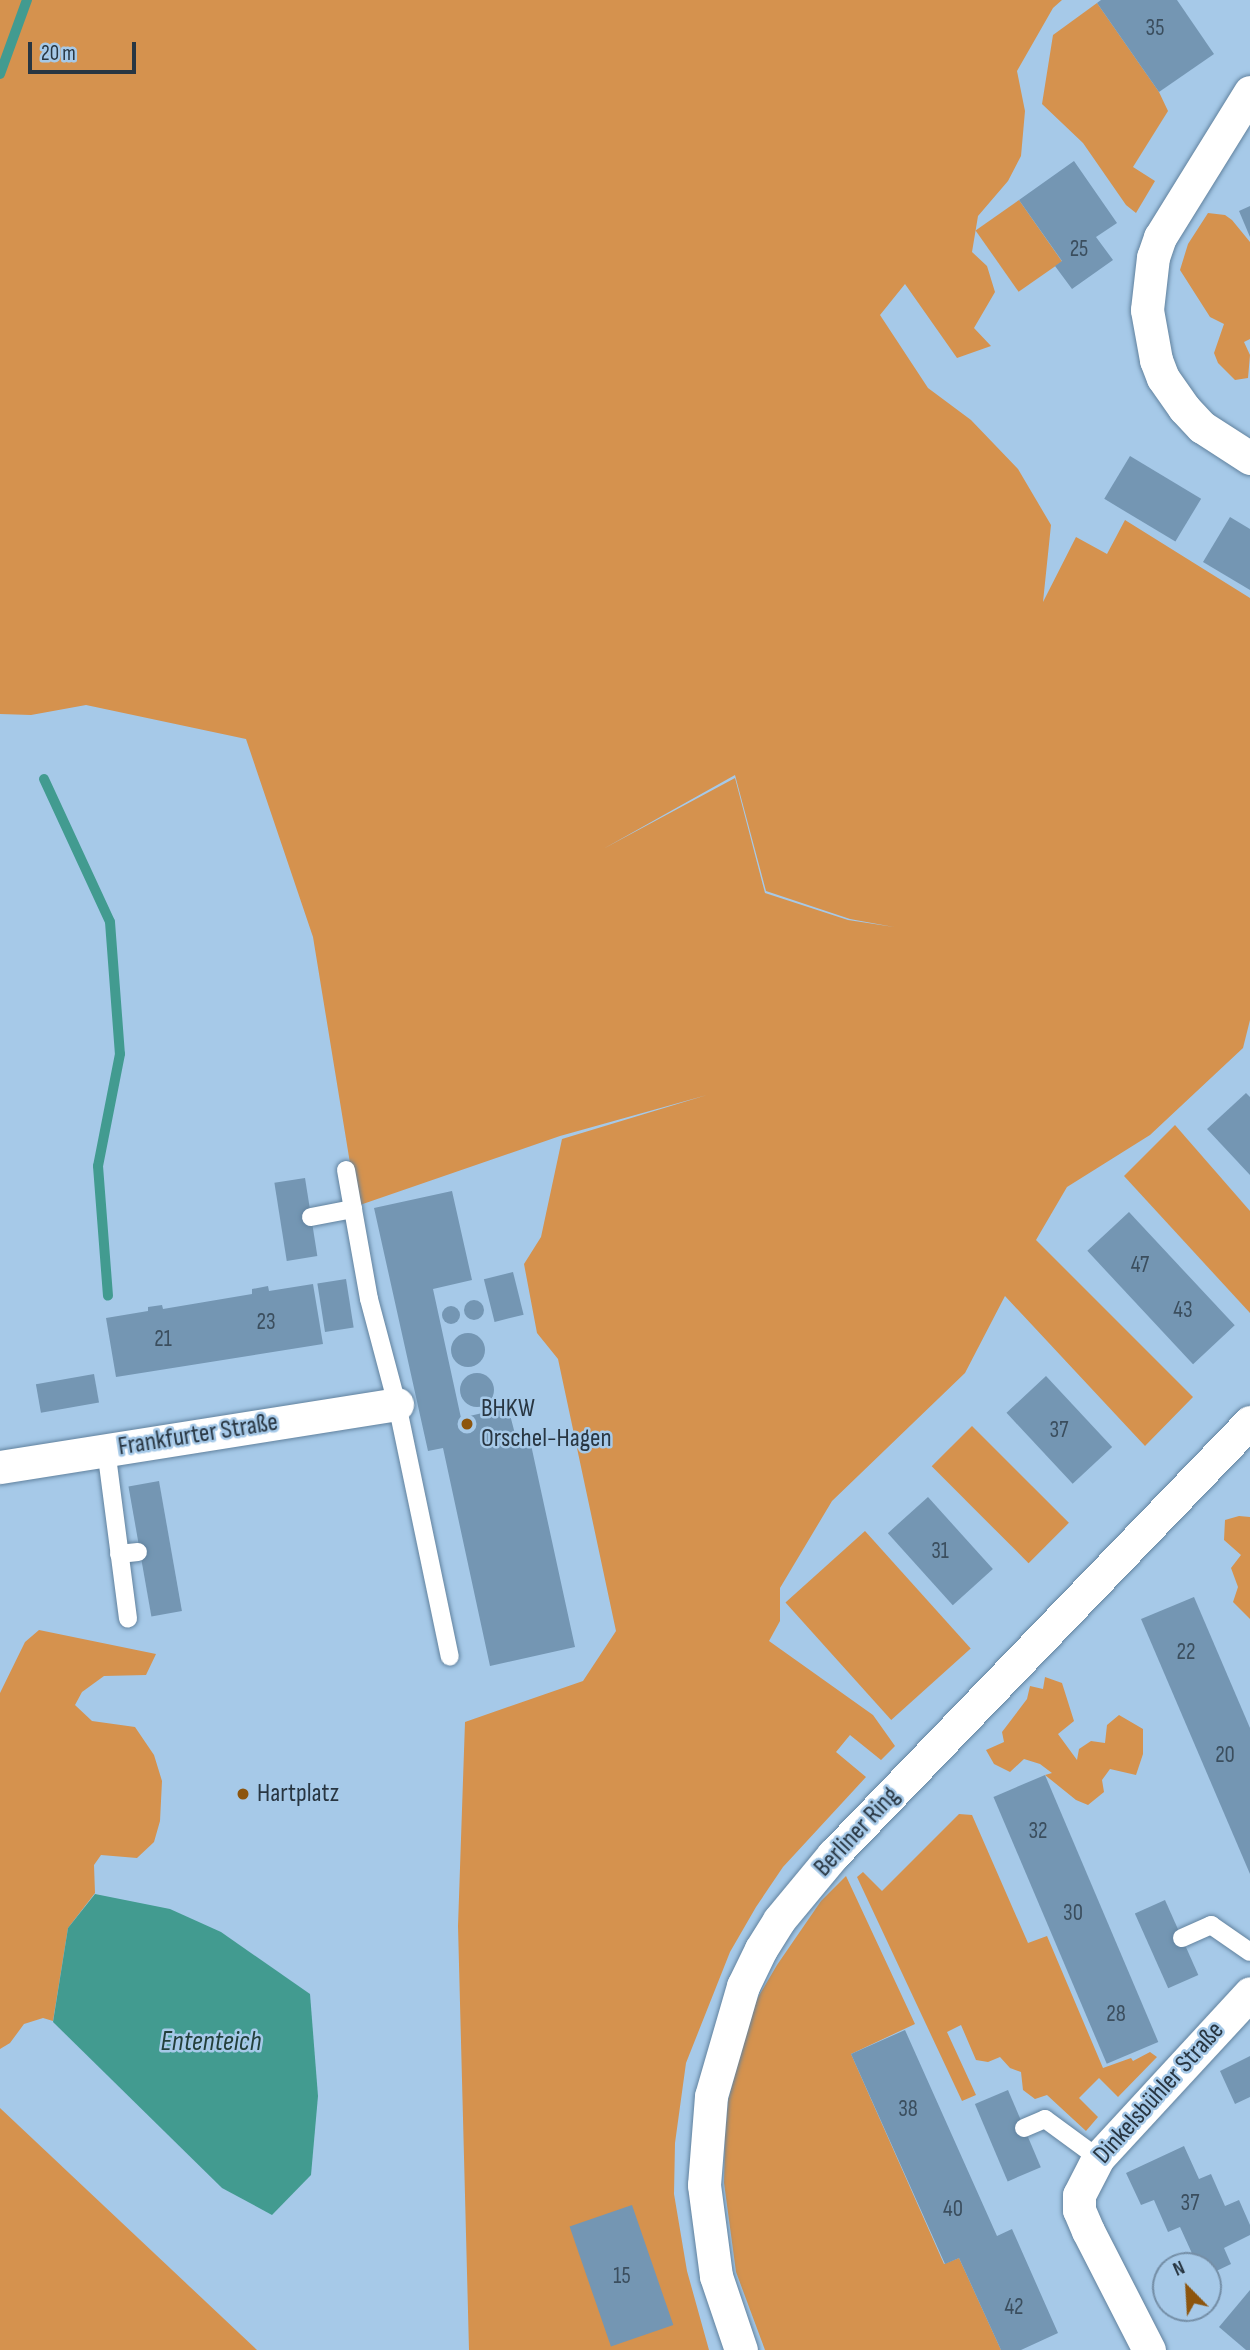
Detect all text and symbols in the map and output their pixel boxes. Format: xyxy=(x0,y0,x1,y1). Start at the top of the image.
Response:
house number: 35 xyxy=(1146,14,1164,42)
scale bar xyxy=(32,28,140,72)
text: 20 m xyxy=(41,41,76,66)
house number: 25 xyxy=(1070,235,1088,263)
house number: 47 xyxy=(1131,1251,1149,1279)
house number: 43 xyxy=(1173,1296,1193,1324)
house number: 23 xyxy=(256,1308,276,1336)
house number: 21 xyxy=(154,1325,172,1353)
place label: BHKW Orschel-Hagen xyxy=(481,1393,612,1454)
street label: Frankfurter Straße xyxy=(116,1407,280,1463)
marker: BHKW Orschel-Hagen xyxy=(459,1416,475,1432)
house number: 37 xyxy=(1050,1416,1068,1444)
house number: 31 xyxy=(931,1537,949,1565)
house number: 22 xyxy=(1177,1638,1195,1666)
house number: 20 xyxy=(1215,1741,1235,1769)
place label: Hartplatz xyxy=(257,1778,339,1810)
street label: Berliner Ring xyxy=(808,1781,906,1883)
marker: Hartplatz xyxy=(235,1786,251,1802)
house number: 32 xyxy=(1028,1817,1048,1845)
house number: 30 xyxy=(1063,1899,1083,1927)
house number: 28 xyxy=(1106,2000,1126,2028)
street label: Dinkelsbühler Straße xyxy=(1087,2016,1231,2170)
water label: Ententeich xyxy=(161,2025,261,2059)
house number: 38 xyxy=(898,2095,918,2123)
house number: 37 xyxy=(1181,2189,1199,2217)
house number: 40 xyxy=(943,2195,963,2223)
north arrow xyxy=(1152,2252,1222,2322)
text: N xyxy=(1170,2257,1188,2282)
house number: 15 xyxy=(613,2262,631,2290)
house number: 42 xyxy=(1004,2293,1024,2321)

